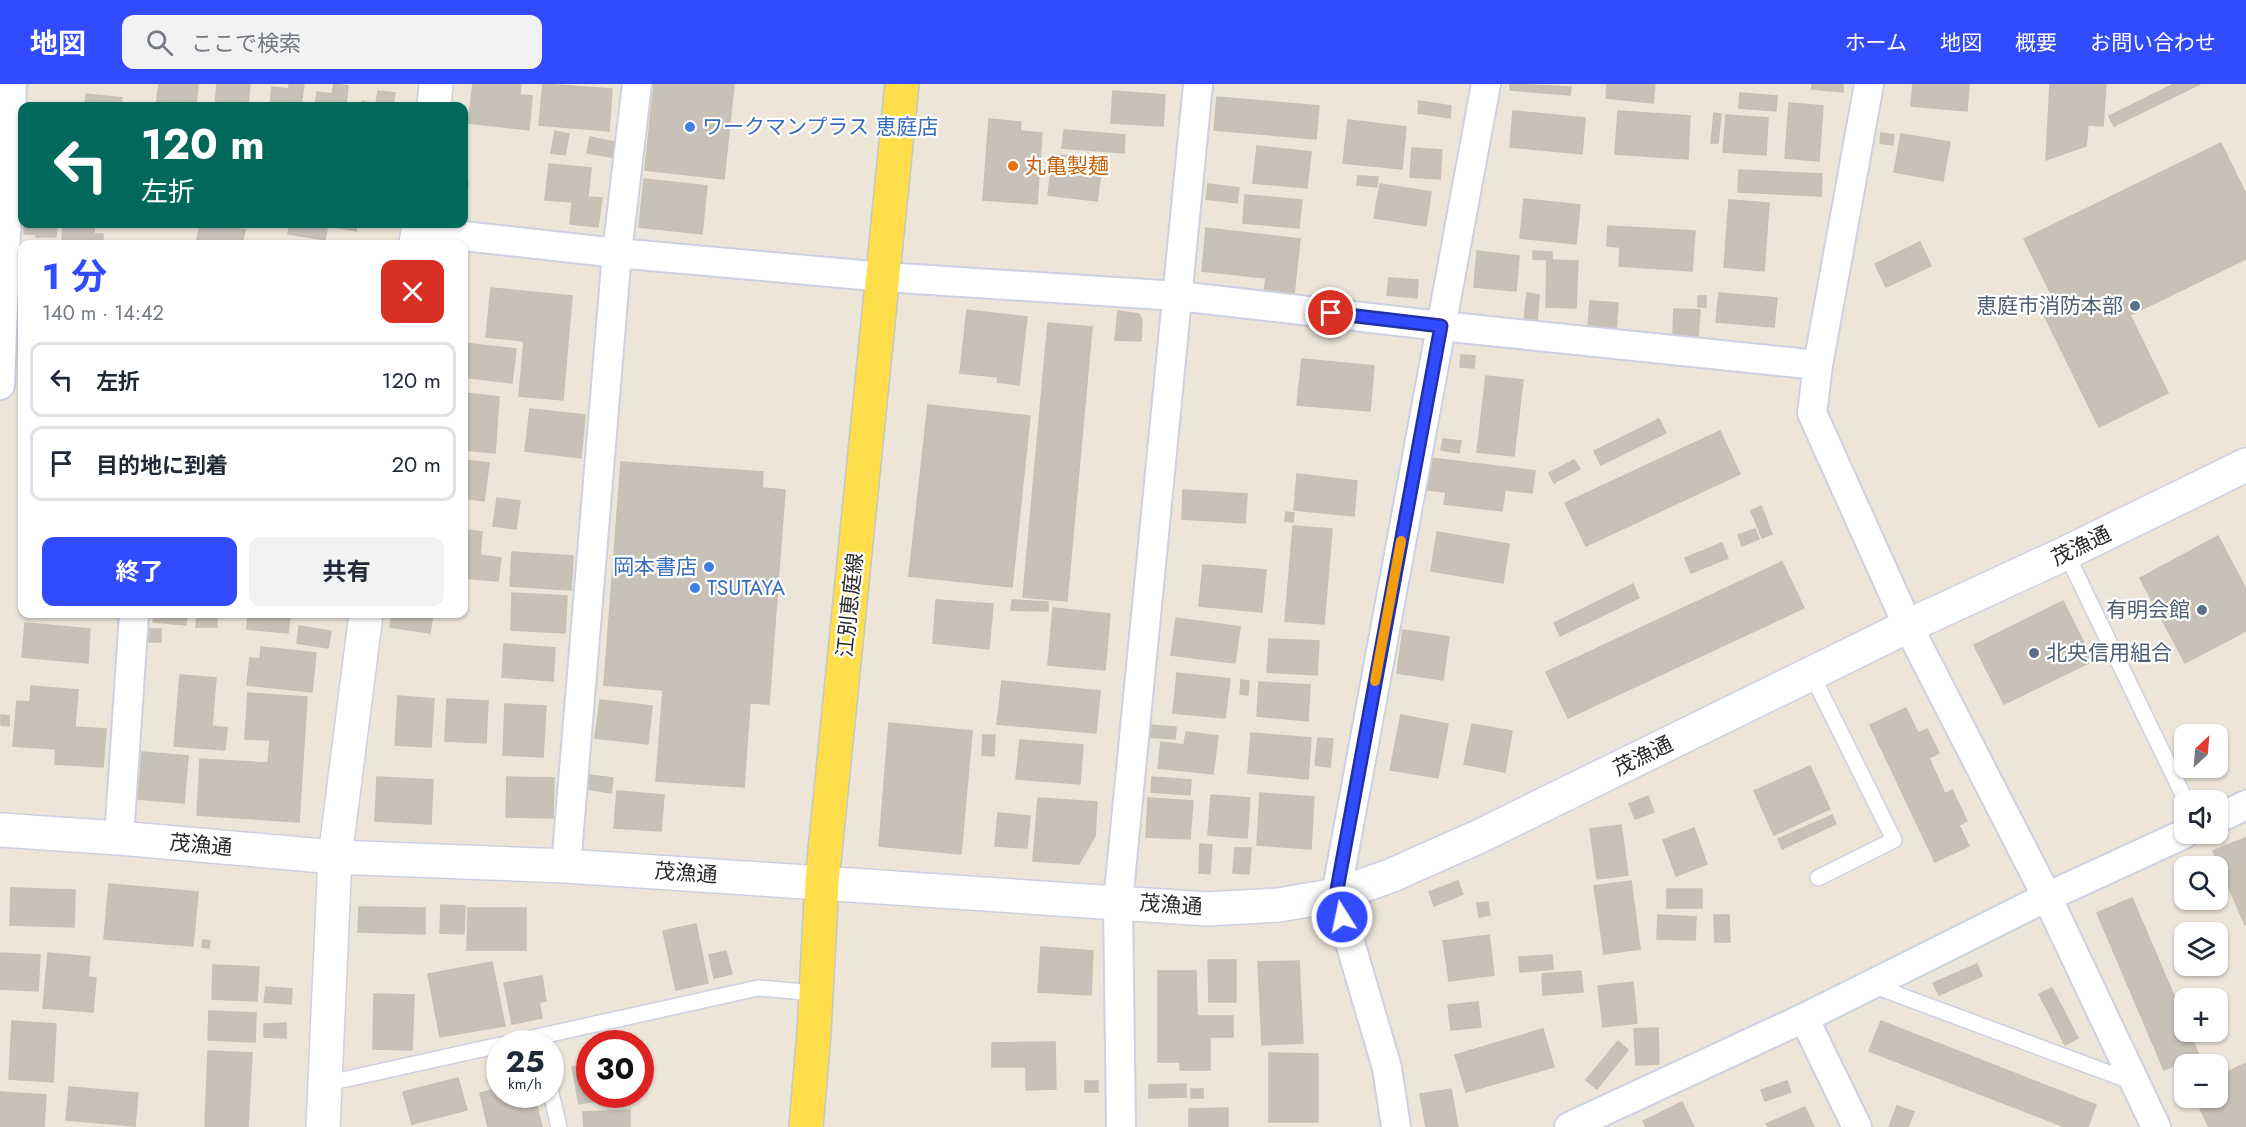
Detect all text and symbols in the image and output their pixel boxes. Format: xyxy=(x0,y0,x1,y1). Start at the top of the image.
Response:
search box xyxy=(122,15,542,69)
text: 地図 xyxy=(30,23,86,64)
icon: search xyxy=(143,26,176,59)
text: ここで検索 xyxy=(191,27,301,59)
text: ホーム xyxy=(1845,28,1907,58)
text: 地図 xyxy=(1940,28,1982,58)
text: 概要 xyxy=(2015,28,2057,58)
text: お問い合わせ xyxy=(2090,28,2216,58)
place label: ワークマンプラス 恵庭店 xyxy=(702,112,938,142)
text: 120 m xyxy=(141,114,265,175)
marker: ワークマンプラス 恵庭店 xyxy=(683,120,697,134)
icon: left xyxy=(42,126,120,204)
place label: 丸亀製麺 xyxy=(1025,151,1109,181)
marker: 丸亀製麺 xyxy=(1006,159,1020,173)
text: 左折 xyxy=(141,172,195,211)
text: 1 分 xyxy=(42,250,107,302)
button: close xyxy=(381,260,444,323)
pin xyxy=(1305,287,1356,338)
place label: 恵庭市消防本部 xyxy=(1976,291,2123,321)
icon: arrive xyxy=(1314,296,1347,329)
text: 140 m · 14:42 xyxy=(42,299,164,328)
marker: 恵庭市消防本部 xyxy=(2128,299,2142,313)
icon: left xyxy=(45,363,78,396)
text: 120 m xyxy=(382,364,441,396)
text: 左折 xyxy=(96,365,140,397)
icon: arrive xyxy=(45,447,78,480)
text: 20 m xyxy=(392,448,441,480)
text: 目的地に到着 xyxy=(96,449,228,481)
street label: 茂漁通 xyxy=(2046,519,2116,573)
button: 終了 xyxy=(42,537,237,606)
button: 共有 xyxy=(249,537,444,606)
street label: 江別恵庭線 xyxy=(830,551,870,659)
place label: 岡本書店 xyxy=(613,552,697,582)
marker: 岡本書店 xyxy=(702,560,716,574)
place label: TSUTAYA xyxy=(707,573,785,603)
marker: TSUTAYA xyxy=(688,581,702,595)
place label: 有明会館 xyxy=(2106,595,2190,625)
marker: 有明会館 xyxy=(2195,603,2209,617)
place label: 北央信用組合 xyxy=(2046,638,2172,668)
marker: 北央信用組合 xyxy=(2027,646,2041,660)
north arrow xyxy=(2174,724,2228,778)
map controls xyxy=(2174,724,2228,1108)
street label: 茂漁通 xyxy=(1608,729,1678,783)
button: sound xyxy=(2174,790,2228,844)
street label: 茂漁通 xyxy=(168,827,234,863)
street label: 茂漁通 xyxy=(654,856,718,890)
button: search xyxy=(2174,856,2228,910)
position arrow xyxy=(1310,885,1374,949)
street label: 茂漁通 xyxy=(1139,888,1203,922)
button: layers xyxy=(2174,922,2228,976)
button: + xyxy=(2174,988,2228,1042)
speed limit sign: 30 xyxy=(576,1030,654,1108)
text: 25 xyxy=(505,1040,545,1083)
button: − xyxy=(2174,1054,2228,1108)
text: km/h xyxy=(508,1073,542,1095)

